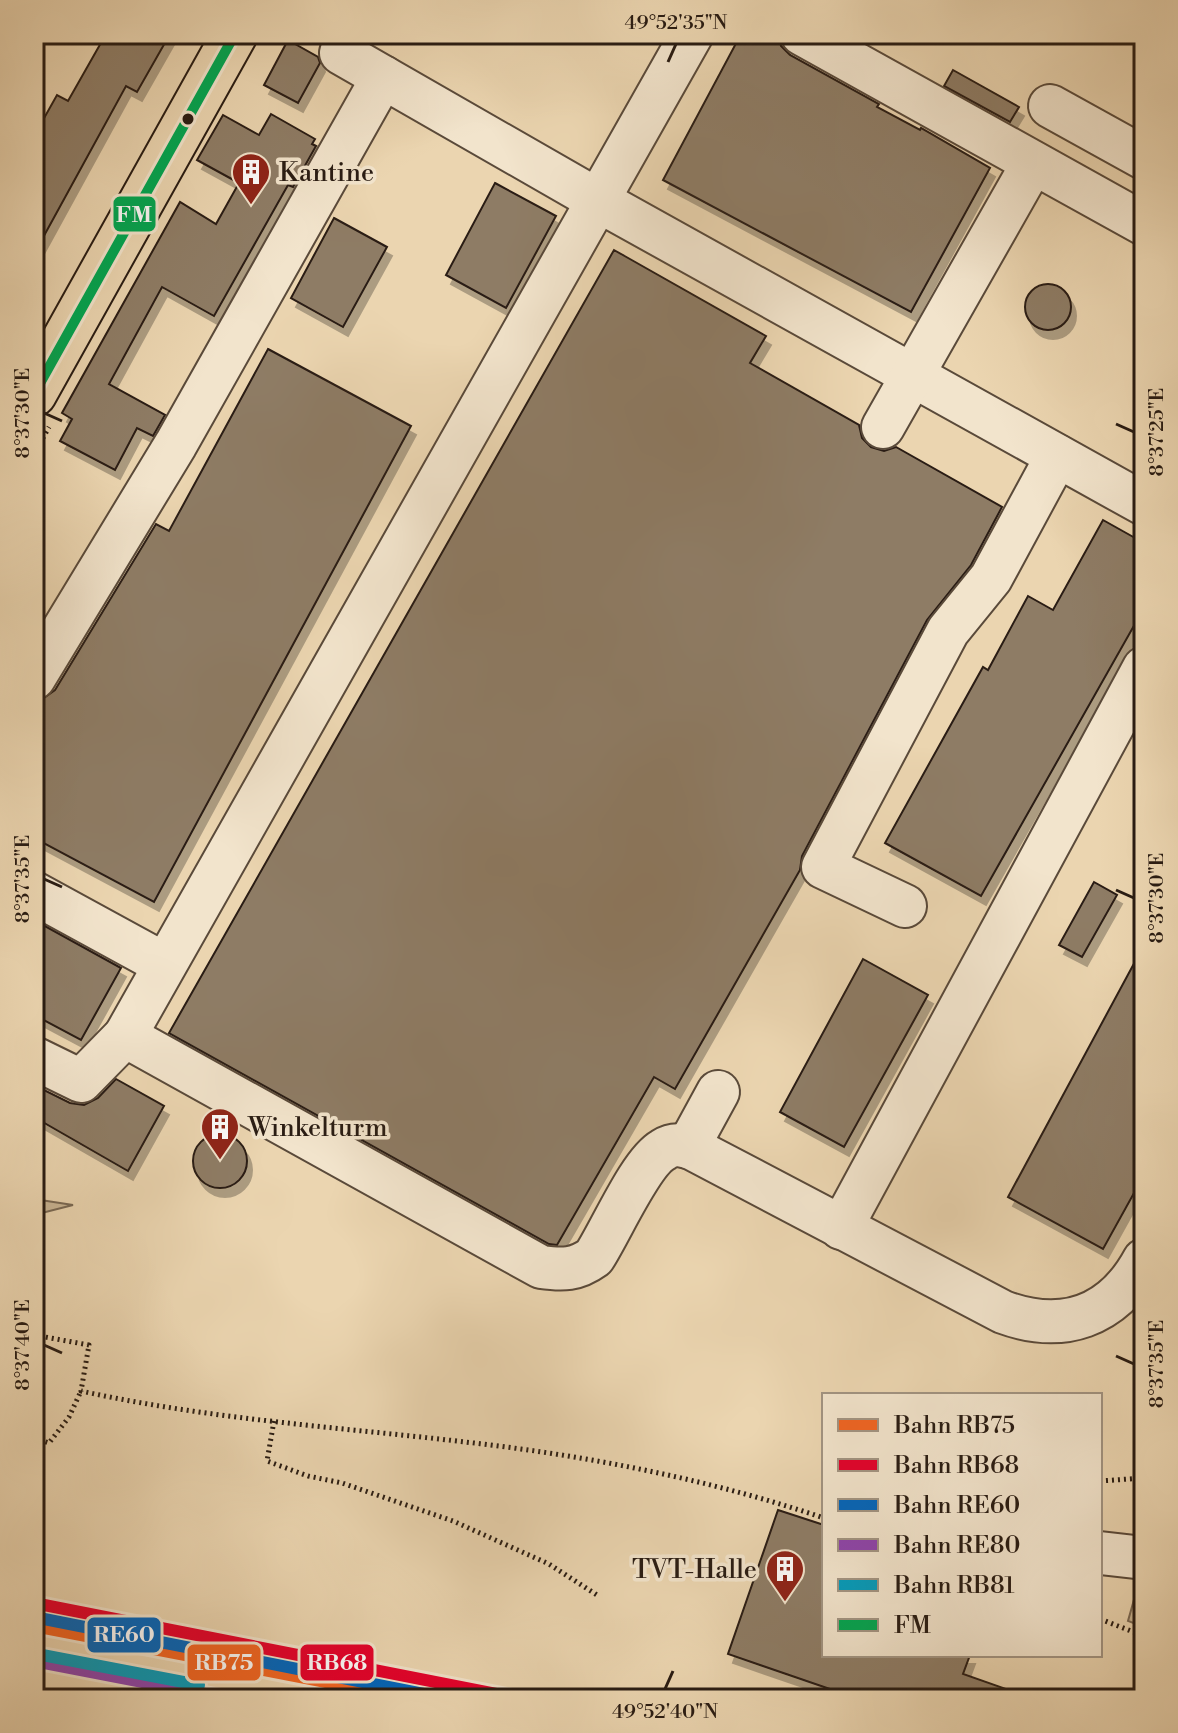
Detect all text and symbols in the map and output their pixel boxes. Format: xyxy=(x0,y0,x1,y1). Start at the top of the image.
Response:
text: 49°52'35"N xyxy=(624,11,728,36)
unlabelled marker xyxy=(180,111,196,127)
building icon: Kantine xyxy=(230,151,272,206)
place label: Kantine xyxy=(279,157,374,189)
line badge: FM xyxy=(112,195,157,233)
text: FM xyxy=(116,202,153,229)
text: 8°37'30"E xyxy=(11,368,36,458)
text: 8°37'25"E xyxy=(1145,388,1170,476)
text: 8°37'35"E xyxy=(11,835,36,923)
text: 8°37'30"E xyxy=(1145,853,1170,943)
building icon: Winkelturm xyxy=(199,1106,241,1161)
place label: Winkelturm xyxy=(247,1112,388,1144)
text: 8°37'40"E xyxy=(11,1299,36,1391)
text: 8°37'35"E xyxy=(1145,1320,1170,1408)
legend xyxy=(822,1393,1102,1657)
text: Bahn RB75 xyxy=(893,1411,1015,1441)
text: Bahn RB68 xyxy=(893,1451,1019,1481)
text: Bahn RE60 xyxy=(893,1491,1020,1521)
text: Bahn RE80 xyxy=(893,1531,1020,1561)
building icon: TVT-Halle xyxy=(764,1548,806,1603)
place label: TVT-Halle xyxy=(632,1554,757,1586)
text: Bahn RB81 xyxy=(893,1571,1015,1601)
text: FM xyxy=(894,1611,931,1641)
line badge: RE60 xyxy=(86,1616,162,1654)
text: RE60 xyxy=(93,1622,155,1649)
line badge: RB75 xyxy=(186,1643,262,1682)
line badge: RB68 xyxy=(299,1643,375,1682)
text: RB75 xyxy=(195,1650,253,1677)
text: RB68 xyxy=(307,1650,367,1677)
text: 49°52'40"N xyxy=(612,1700,718,1725)

